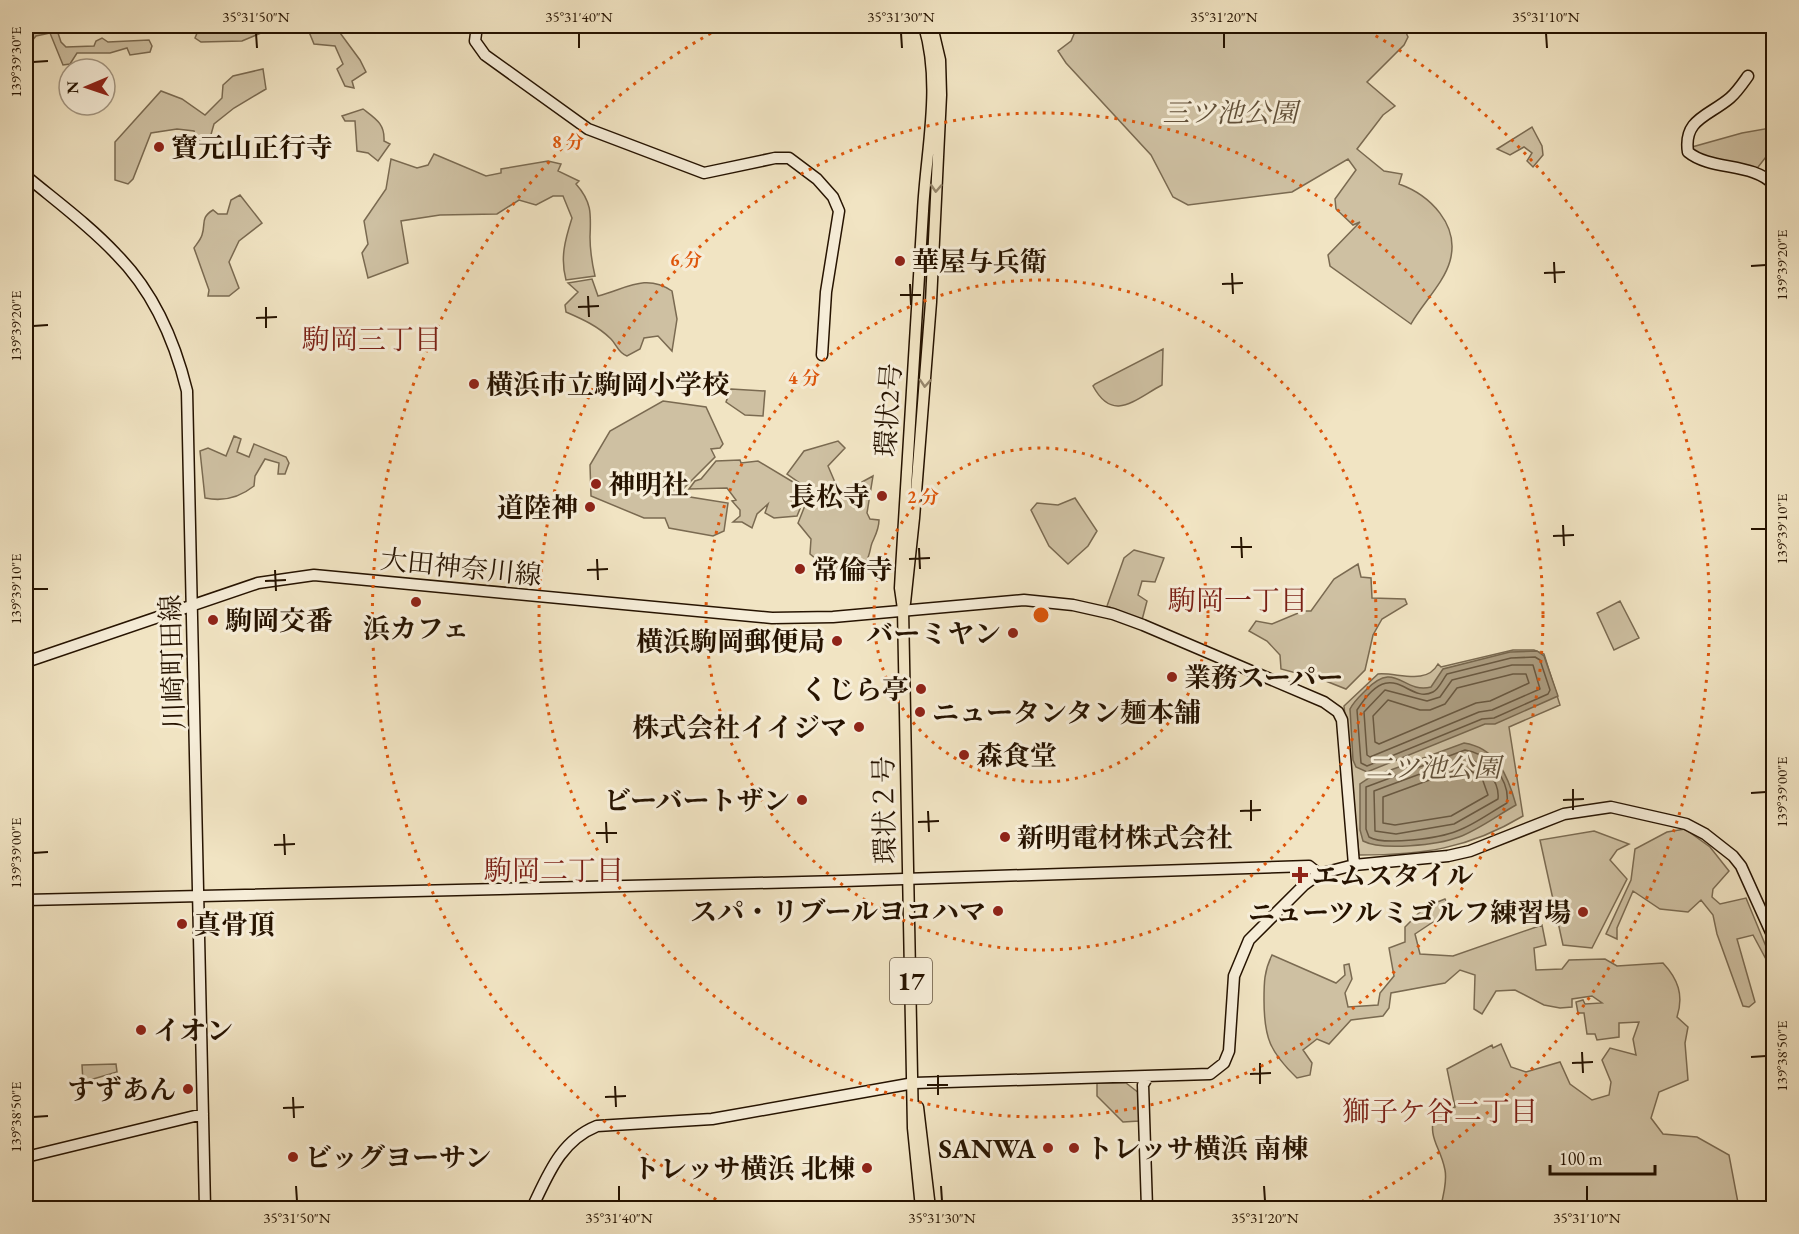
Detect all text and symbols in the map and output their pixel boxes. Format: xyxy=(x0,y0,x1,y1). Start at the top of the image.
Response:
text: 35°31'50"N xyxy=(222,7,290,26)
text: 35°31'40"N xyxy=(545,7,613,26)
text: 35°31'30"N xyxy=(867,7,935,26)
text: 35°31'20"N xyxy=(1190,7,1258,26)
text: 35°31'10"N xyxy=(1512,7,1580,26)
text: 139°39'30"E xyxy=(6,26,25,98)
north arrow xyxy=(57,57,117,117)
text: N xyxy=(62,81,83,94)
park label: 三ツ池公園 xyxy=(1163,95,1301,130)
place label: 寶元山正行寺 xyxy=(171,130,333,165)
text: 8 分 xyxy=(552,130,584,153)
marker: 寶元山正行寺 xyxy=(152,140,166,154)
one-way arrow xyxy=(930,184,943,193)
text: 139°39'20"E xyxy=(1772,229,1791,301)
place label: 華屋与兵衛 xyxy=(912,244,1047,279)
text: 6 分 xyxy=(670,248,702,271)
marker: 華屋与兵衛 xyxy=(893,254,907,268)
text: 139°39'20"E xyxy=(6,290,25,362)
district label: 駒岡三丁目 xyxy=(302,321,442,357)
street label: 環状2号 xyxy=(867,362,909,458)
text: 4 分 xyxy=(788,366,820,389)
place label: 横浜市立駒岡小学校 xyxy=(486,367,729,402)
marker: 横浜市立駒岡小学校 xyxy=(467,377,481,391)
one-way arrow xyxy=(919,378,932,387)
place label: 神明社 xyxy=(608,467,689,502)
marker: 神明社 xyxy=(589,477,603,491)
place label: 長松寺 xyxy=(789,479,870,514)
text: 2 分 xyxy=(907,485,939,508)
marker: 長松寺 xyxy=(875,489,889,503)
place label: 道陸神 xyxy=(497,490,578,525)
text: 139°39'10"E xyxy=(1772,493,1791,565)
marker: 道陸神 xyxy=(583,500,597,514)
street label: 大田神奈川線 xyxy=(379,541,543,593)
place label: 常倫寺 xyxy=(812,552,893,587)
text: 139°39'10"E xyxy=(6,553,25,625)
marker: 常倫寺 xyxy=(793,562,807,576)
district label: 駒岡一丁目 xyxy=(1168,582,1308,618)
street label: 川崎町田線 xyxy=(152,594,192,730)
marker: 浜カフェ xyxy=(409,595,423,609)
place label: 駒岡交番 xyxy=(225,603,333,638)
centre of rings xyxy=(1031,605,1051,625)
place label: 浜カフェ xyxy=(363,611,469,646)
marker: 駒岡交番 xyxy=(206,613,220,627)
place label: バーミヤン xyxy=(866,616,1001,651)
place label: 横浜駒岡郵便局 xyxy=(636,624,825,659)
marker: バーミヤン xyxy=(1006,626,1020,640)
marker: 横浜駒岡郵便局 xyxy=(830,634,844,648)
place label: 業務スーパー xyxy=(1184,660,1343,695)
marker: 業務スーパー xyxy=(1165,670,1179,684)
place label: くじら亭 xyxy=(801,672,909,707)
marker: くじら亭 xyxy=(914,682,928,696)
place label: ニュータンタン麺本舗 xyxy=(932,695,1201,730)
marker: ニュータンタン麺本舗 xyxy=(913,705,927,719)
place label: 株式会社イイジマ xyxy=(632,710,847,745)
marker: 株式会社イイジマ xyxy=(852,720,866,734)
place label: 森食堂 xyxy=(976,738,1057,773)
marker: 森食堂 xyxy=(957,748,971,762)
park label: 二ツ池公園 xyxy=(1366,750,1504,785)
street label: 環状２号 xyxy=(866,756,902,864)
text: 139°39'00"E xyxy=(1772,756,1791,828)
place label: ビーバートザン xyxy=(604,783,790,818)
marker: ビーバートザン xyxy=(795,793,809,807)
text: 139°39'00"E xyxy=(6,817,25,889)
place label: 新明電材株式会社 xyxy=(1017,820,1233,855)
marker: 新明電材株式会社 xyxy=(998,830,1012,844)
district label: 駒岡二丁目 xyxy=(484,852,624,888)
place label: エムスタイル xyxy=(1312,858,1473,893)
marker: エムスタイル xyxy=(1293,868,1307,882)
place label: スパ・リブールヨコハマ xyxy=(690,894,986,929)
place label: ニューツルミゴルフ練習場 xyxy=(1248,895,1571,930)
marker: スパ・リブールヨコハマ xyxy=(991,904,1005,918)
marker: ニューツルミゴルフ練習場 xyxy=(1576,905,1590,919)
place label: 真骨頂 xyxy=(194,907,275,942)
marker: 真骨頂 xyxy=(175,917,189,931)
road number: 17 xyxy=(890,958,932,1004)
place label: イオン xyxy=(153,1013,233,1048)
text: 139°38'50"E xyxy=(1772,1020,1791,1092)
marker: イオン xyxy=(134,1023,148,1037)
place label: すずあん xyxy=(68,1072,176,1107)
text: 139°38'50"E xyxy=(6,1081,25,1153)
marker: すずあん xyxy=(181,1082,195,1096)
district label: 獅子ケ谷二丁目 xyxy=(1342,1093,1538,1129)
place label: SANWA xyxy=(938,1131,1037,1166)
place label: トレッサ横浜 南棟 xyxy=(1086,1131,1308,1166)
scale bar xyxy=(1550,1138,1655,1176)
place label: ビッグヨーサン xyxy=(305,1140,492,1175)
marker: SANWA xyxy=(1041,1141,1055,1155)
marker: トレッサ横浜 南棟 xyxy=(1067,1141,1081,1155)
text: 100 m xyxy=(1559,1147,1603,1170)
marker: ビッグヨーサン xyxy=(286,1150,300,1164)
place label: トレッサ横浜 北棟 xyxy=(633,1151,855,1186)
marker: トレッサ横浜 北棟 xyxy=(860,1161,874,1175)
text: 35°31'50"N xyxy=(263,1208,331,1227)
text: 35°31'40"N xyxy=(585,1208,653,1227)
text: 35°31'30"N xyxy=(908,1208,976,1227)
text: 35°31'20"N xyxy=(1231,1208,1299,1227)
text: 35°31'10"N xyxy=(1553,1208,1621,1227)

